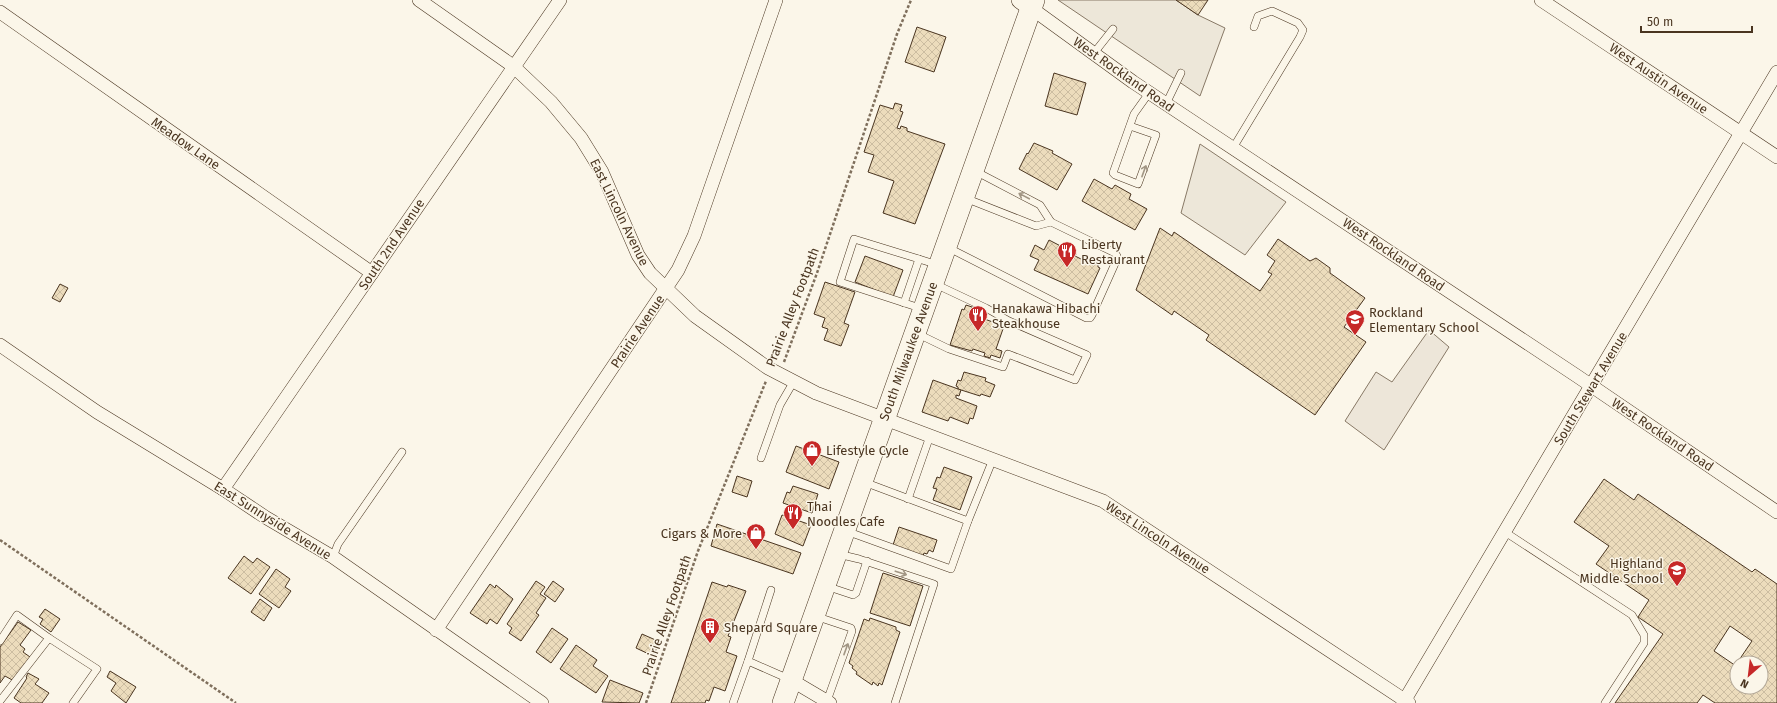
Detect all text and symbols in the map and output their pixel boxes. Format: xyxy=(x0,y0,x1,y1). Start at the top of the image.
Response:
scale bar xyxy=(1641,8,1752,34)
text: 50 m xyxy=(1647,15,1673,29)
street label: West Rockland Road xyxy=(1070,34,1177,115)
street label: West Austin Avenue xyxy=(1607,40,1711,117)
street label: Meadow Lane xyxy=(148,114,223,173)
street label: East Lincoln Avenue xyxy=(587,156,652,268)
one-way arrow xyxy=(1141,165,1148,178)
one-way arrow xyxy=(1018,192,1030,200)
street label: South 2nd Avenue xyxy=(355,196,427,293)
street label: West Rockland Road xyxy=(1340,215,1448,294)
place label: Liberty Restaurant xyxy=(1081,237,1145,267)
restaurant icon: Liberty Restaurant xyxy=(1056,240,1078,268)
street label: Prairie Alley Footpath xyxy=(763,245,822,369)
street label: South Milwaukee Avenue xyxy=(876,280,941,423)
street label: Prairie Avenue xyxy=(607,292,667,371)
place label: Hanakawa Hibachi Steakhouse xyxy=(992,301,1100,331)
restaurant icon: Hanakawa Hibachi Steakhouse xyxy=(967,304,989,332)
place label: Rockland Elementary School xyxy=(1369,305,1479,335)
school or university icon: Rockland Elementary School xyxy=(1344,308,1366,336)
street label: South Stewart Avenue xyxy=(1551,329,1630,448)
street label: West Rockland Road xyxy=(1609,395,1717,474)
shop icon: Lifestyle Cycle xyxy=(801,439,823,467)
place label: Lifestyle Cycle xyxy=(826,443,909,458)
street label: East Sunnyside Avenue xyxy=(211,478,334,563)
street label: West Lincoln Avenue xyxy=(1103,498,1213,577)
place label: Thai Noodles Cafe xyxy=(807,499,885,529)
restaurant icon: Thai Noodles Cafe xyxy=(782,502,804,530)
shop icon: Cigars & More xyxy=(745,522,767,550)
place label: Cigars & More xyxy=(661,526,742,541)
street label: Prairie Alley Footpath xyxy=(639,553,694,677)
place label: Highland Middle School xyxy=(1579,556,1663,586)
school or university icon: Highland Middle School xyxy=(1666,559,1688,587)
one-way arrow xyxy=(895,570,908,577)
building icon: Shepard Square xyxy=(699,616,721,644)
place label: Shepard Square xyxy=(724,620,818,635)
one-way arrow xyxy=(842,644,850,656)
north arrow xyxy=(1729,655,1769,695)
text: N xyxy=(1738,676,1751,691)

